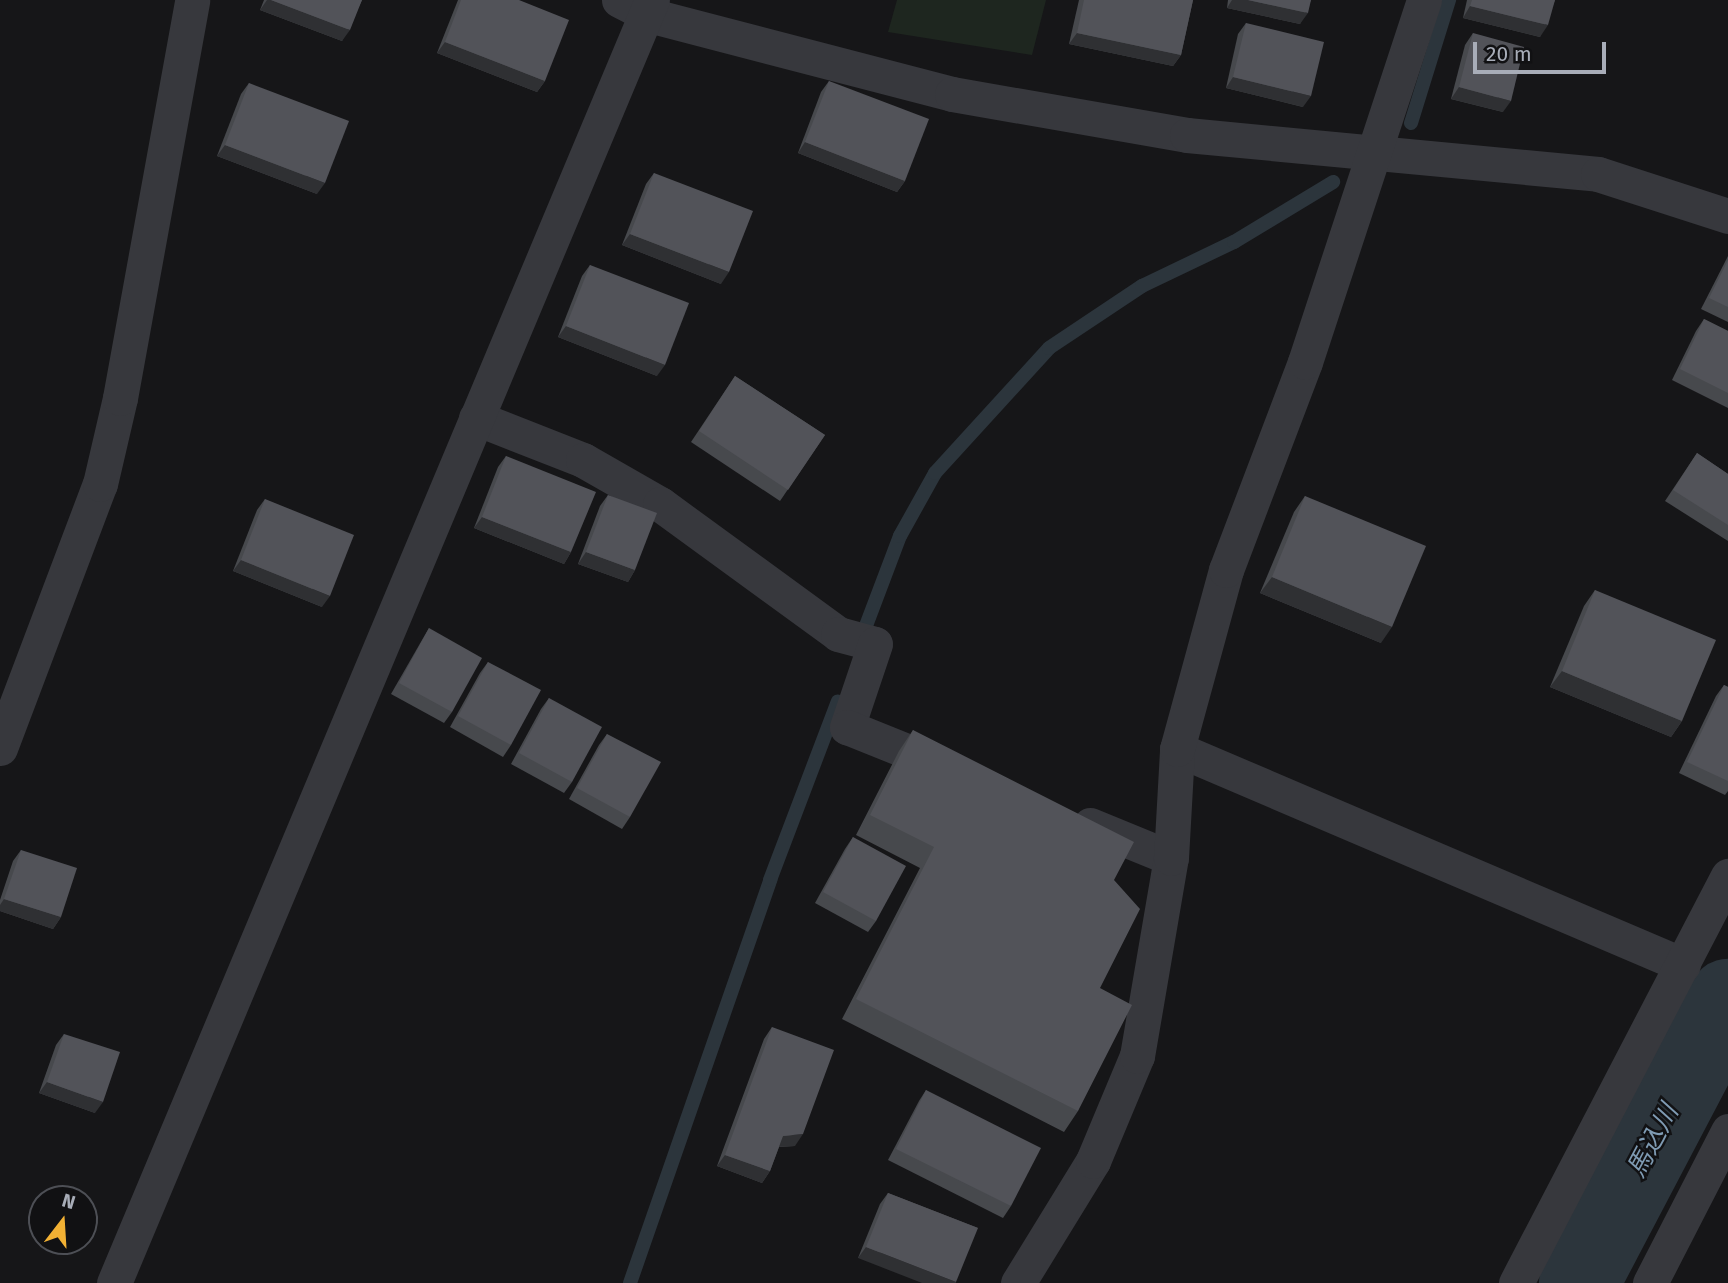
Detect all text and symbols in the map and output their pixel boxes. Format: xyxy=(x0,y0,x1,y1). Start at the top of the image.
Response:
scale bar xyxy=(1476,28,1609,72)
text: 20 m xyxy=(1486,41,1532,67)
water label: 馬込川 xyxy=(1621,1099,1685,1183)
north arrow xyxy=(28,1185,98,1255)
text: N xyxy=(59,1189,78,1214)

